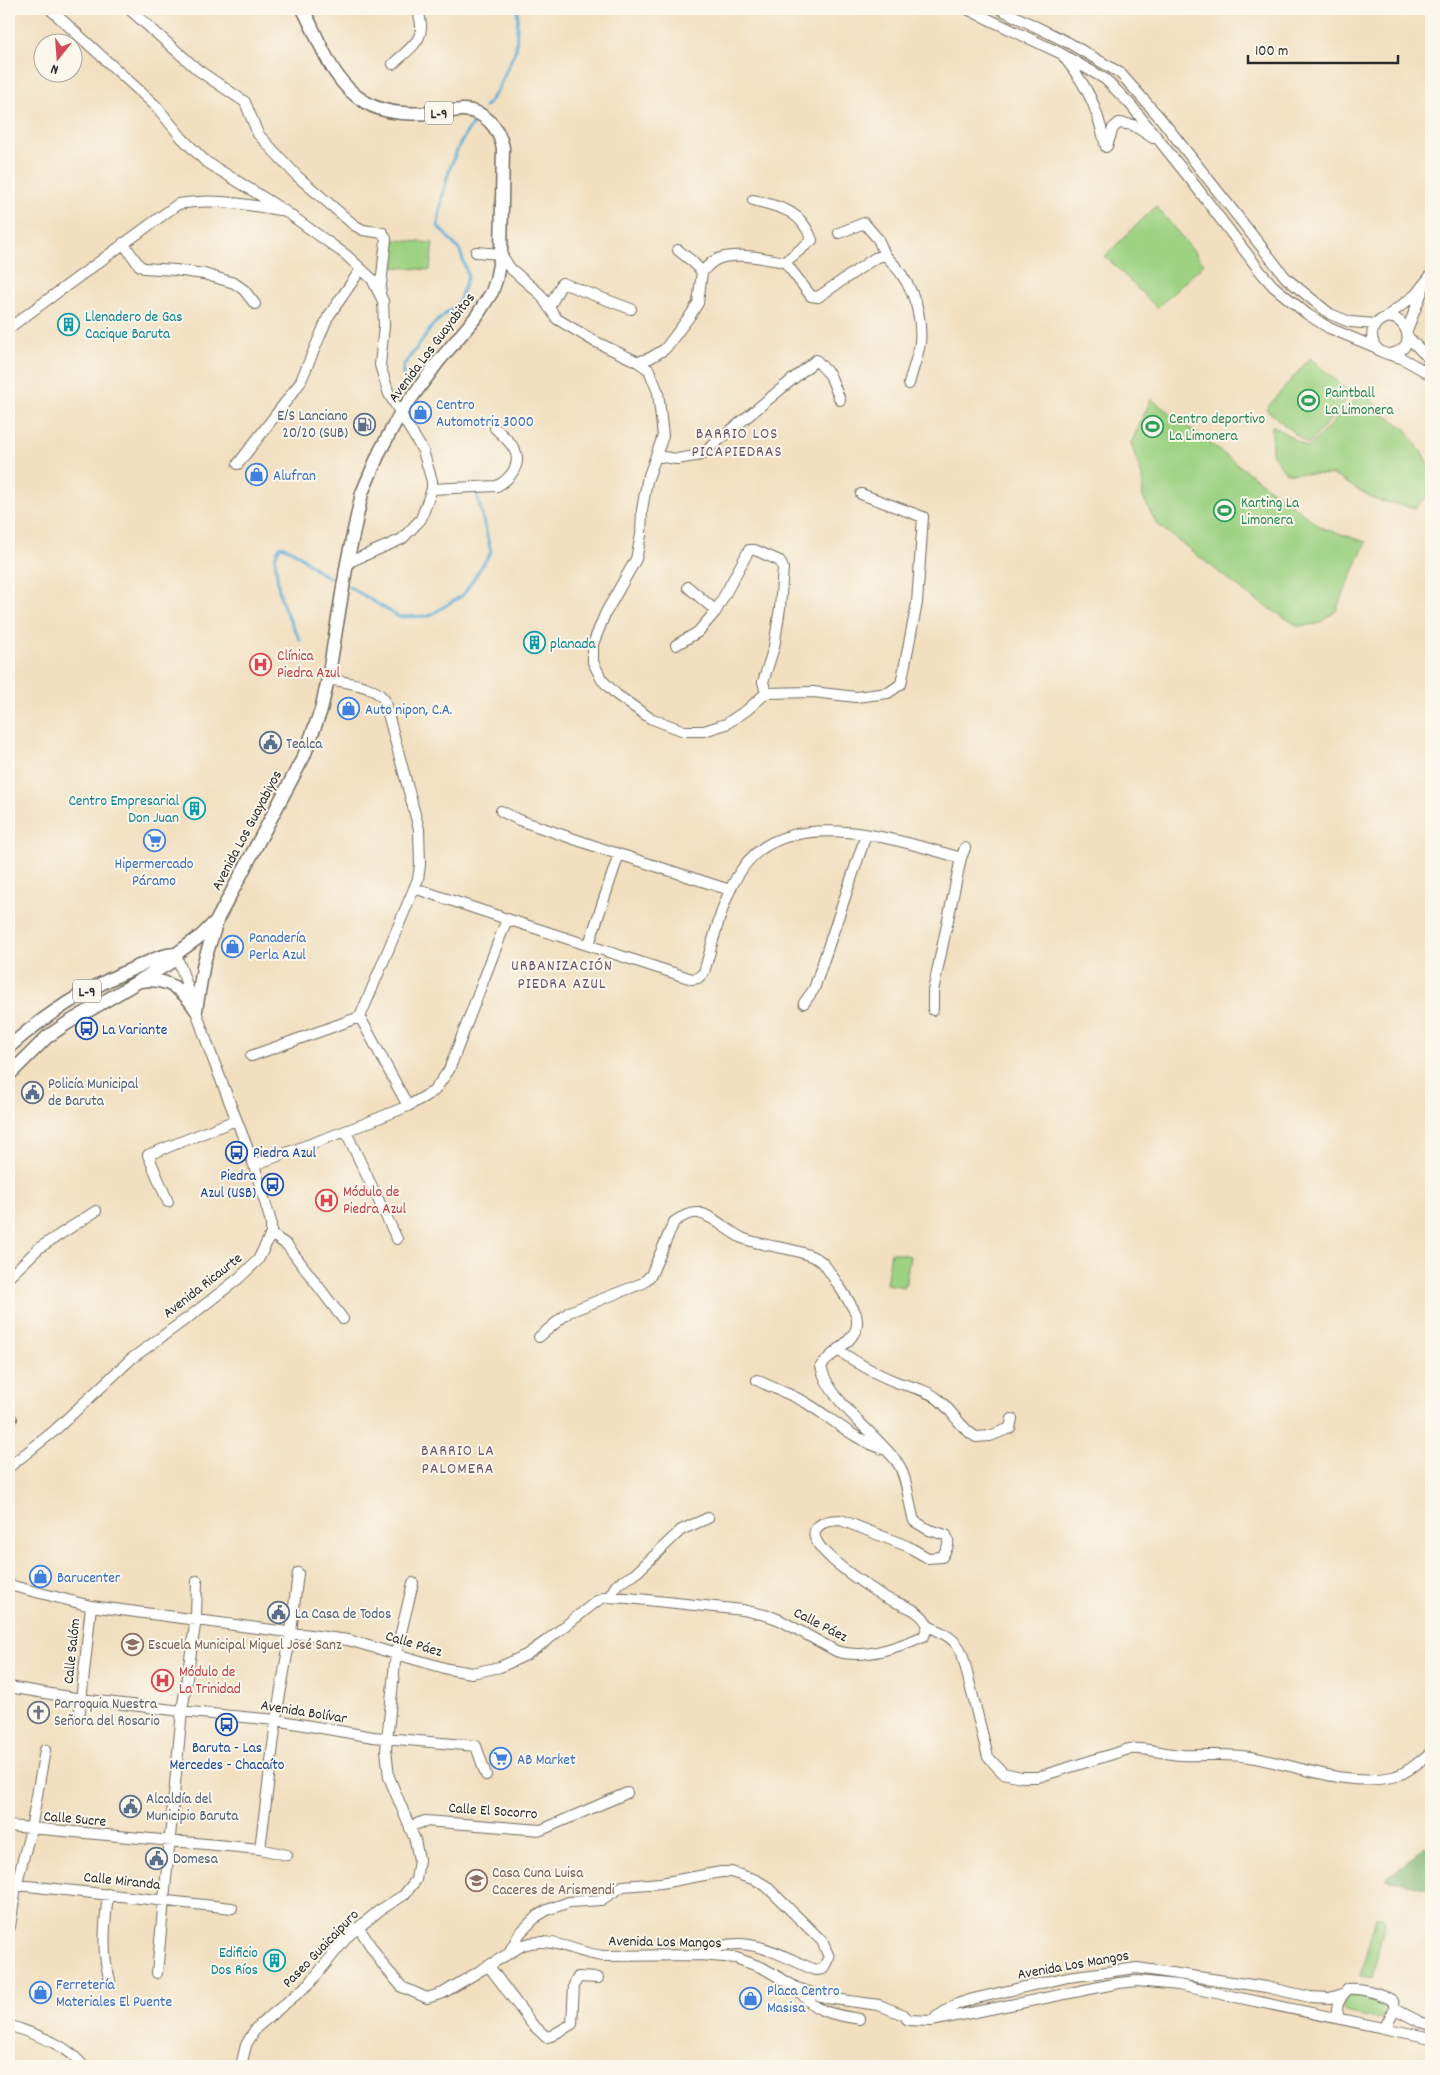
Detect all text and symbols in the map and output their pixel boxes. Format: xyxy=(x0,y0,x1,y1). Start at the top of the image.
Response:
north arrow xyxy=(32,32,82,82)
scale bar xyxy=(1248,32,1398,64)
text: 100 m xyxy=(1255,41,1288,63)
text: N xyxy=(48,58,61,79)
road number: L-9 xyxy=(425,102,453,125)
street label: Avenida Los Guayabitos xyxy=(384,289,481,408)
place label: Llenadero de Gas Cacique Baruta xyxy=(85,307,183,346)
building icon: Llenadero de Gas Cacique Baruta xyxy=(57,313,81,337)
place label: Paintball La Limonera xyxy=(1325,383,1395,422)
sports icon: Paintball La Limonera xyxy=(1297,389,1321,413)
place label: Centro Automotriz 3000 xyxy=(436,395,534,434)
shop icon: Centro Automotriz 3000 xyxy=(408,401,432,425)
place label: E/S Lanciano 20/20 (SUB) xyxy=(277,406,348,445)
place label: Centro deportivo La Limonera xyxy=(1169,409,1265,448)
fuel station icon: E/S Lanciano 20/20 (SUB) xyxy=(352,412,376,436)
sports icon: Centro deportivo La Limonera xyxy=(1141,415,1165,439)
district label: BARRIO LOS PICAPIEDRAS xyxy=(691,423,783,464)
shop icon: Alufran xyxy=(245,463,269,487)
place label: Alufran xyxy=(273,466,316,488)
place label: Karting La Limonera xyxy=(1241,493,1300,532)
sports icon: Karting La Limonera xyxy=(1213,499,1237,523)
building icon: planada xyxy=(522,631,546,655)
place label: planada xyxy=(550,634,597,656)
place label: Clínica Piedra Azul xyxy=(277,646,341,685)
hospital icon: Clínica Piedra Azul xyxy=(249,652,273,676)
shop icon: Auto nipon, C.A. xyxy=(337,697,361,721)
place label: Auto nipon, C.A. xyxy=(365,700,452,722)
public building icon: Tealca xyxy=(258,731,282,755)
place label: Tealca xyxy=(286,734,323,756)
street label: Avenida Los Guayabiyos xyxy=(207,767,289,895)
place label: Centro Empresarial Don Juan xyxy=(68,791,179,830)
building icon: Centro Empresarial Don Juan xyxy=(183,797,207,821)
supermarket icon: Hipermercado Páramo xyxy=(142,828,166,852)
place label: Hipermercado Páramo xyxy=(115,854,194,893)
place label: Panadería Perla Azul xyxy=(249,928,307,967)
shop icon: Panadería Perla Azul xyxy=(221,934,245,958)
district label: URBANIZACIÓN PIEDRA AZUL xyxy=(511,955,613,996)
road number: L-9 xyxy=(73,979,101,1002)
bus stop icon: La Variante xyxy=(74,1017,98,1041)
place label: La Variante xyxy=(102,1020,168,1042)
place label: Policía Municipal de Baruta xyxy=(48,1074,139,1113)
public building icon: Policía Municipal de Baruta xyxy=(20,1080,44,1104)
bus stop icon: Piedra Azul xyxy=(225,1140,249,1164)
place label: Piedra Azul xyxy=(253,1143,317,1165)
place label: Piedra Azul (USB) xyxy=(200,1166,257,1205)
bus stop icon: Piedra Azul (USB) xyxy=(260,1172,284,1196)
place label: Módulo de Piedra Azul xyxy=(343,1182,407,1221)
hospital icon: Módulo de Piedra Azul xyxy=(315,1188,339,1212)
street label: Avenida Ricaurte xyxy=(159,1248,248,1325)
district label: BARRIO LA PALOMERA xyxy=(421,1440,495,1481)
shop icon: Barucenter xyxy=(29,1565,53,1589)
place label: Barucenter xyxy=(57,1568,121,1590)
public building icon: La Casa de Todos xyxy=(267,1601,291,1625)
street label: Calle Páez xyxy=(789,1603,851,1649)
place label: La Casa de Todos xyxy=(295,1604,391,1626)
street label: Calle Salóm xyxy=(59,1617,87,1685)
street label: Calle Páez xyxy=(382,1626,445,1664)
school or university icon: Escuela Municipal Miguel José Sanz xyxy=(120,1632,144,1656)
place label: Escuela Municipal Miguel José Sanz xyxy=(148,1635,342,1657)
place label: Módulo de La Trinidad xyxy=(179,1662,241,1701)
hospital icon: Módulo de La Trinidad xyxy=(151,1668,175,1692)
place label: Parroquia Nuestra Señora del Rosario xyxy=(54,1694,160,1733)
street label: Avenida Bolívar xyxy=(259,1695,349,1731)
church icon: Parroquia Nuestra Señora del Rosario xyxy=(26,1700,50,1724)
bus stop icon: Baruta - Las Mercedes - Chacaíto xyxy=(215,1712,239,1736)
place label: Baruta - Las Mercedes - Chacaíto xyxy=(170,1738,285,1777)
supermarket icon: AB Market xyxy=(489,1747,513,1771)
place label: AB Market xyxy=(517,1750,576,1772)
place label: Alcaldía del Municipio Baruta xyxy=(146,1789,239,1828)
public building icon: Alcaldía del Municipio Baruta xyxy=(118,1795,142,1819)
street label: Calle El Socorro xyxy=(448,1798,538,1826)
street label: Calle Sucre xyxy=(43,1806,108,1834)
public building icon: Domesa xyxy=(145,1846,169,1870)
place label: Domesa xyxy=(173,1849,219,1871)
place label: Casa Cuna Luisa Caceres de Arismendi xyxy=(492,1863,615,1902)
street label: Calle Miranda xyxy=(82,1867,162,1897)
school or university icon: Casa Cuna Luisa Caceres de Arismendi xyxy=(464,1869,488,1893)
street label: Paseo Guaicaipuro xyxy=(278,1905,365,1994)
street label: Avenida Los Mangos xyxy=(608,1931,722,1955)
place label: Edificio Dos Ríos xyxy=(211,1943,258,1982)
street label: Avenida Los Mangos xyxy=(1016,1945,1131,1987)
building icon: Edificio Dos Ríos xyxy=(262,1949,286,1973)
place label: Ferretería Materiales El Puente xyxy=(56,1975,172,2014)
shop icon: Ferretería Materiales El Puente xyxy=(28,1981,52,2005)
place label: Placa Centro Masisa xyxy=(767,1981,840,2020)
shop icon: Placa Centro Masisa xyxy=(739,1987,763,2011)

